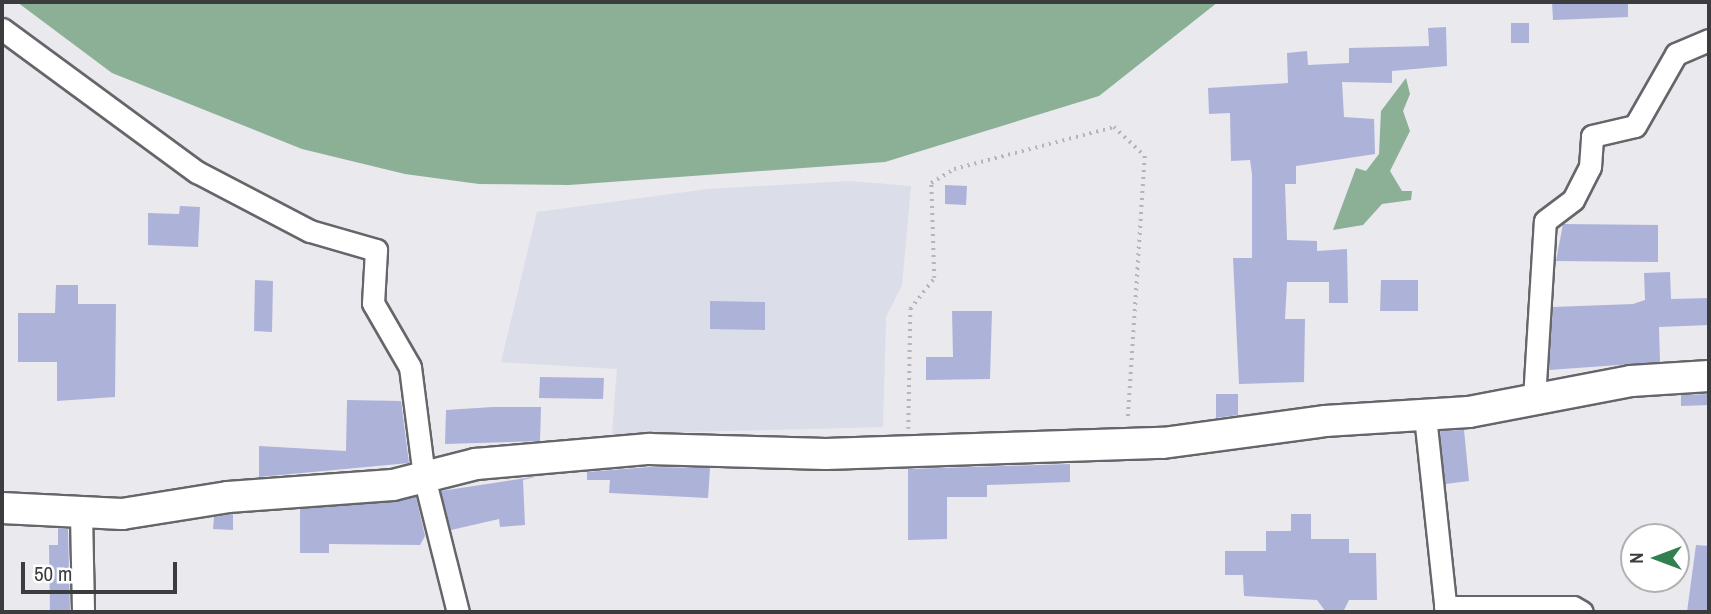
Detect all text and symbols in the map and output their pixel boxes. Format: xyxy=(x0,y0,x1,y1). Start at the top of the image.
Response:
north arrow xyxy=(1620,523,1690,593)
scale bar xyxy=(24,548,180,592)
text: N xyxy=(1623,552,1649,564)
text: 50 m xyxy=(34,559,72,588)

